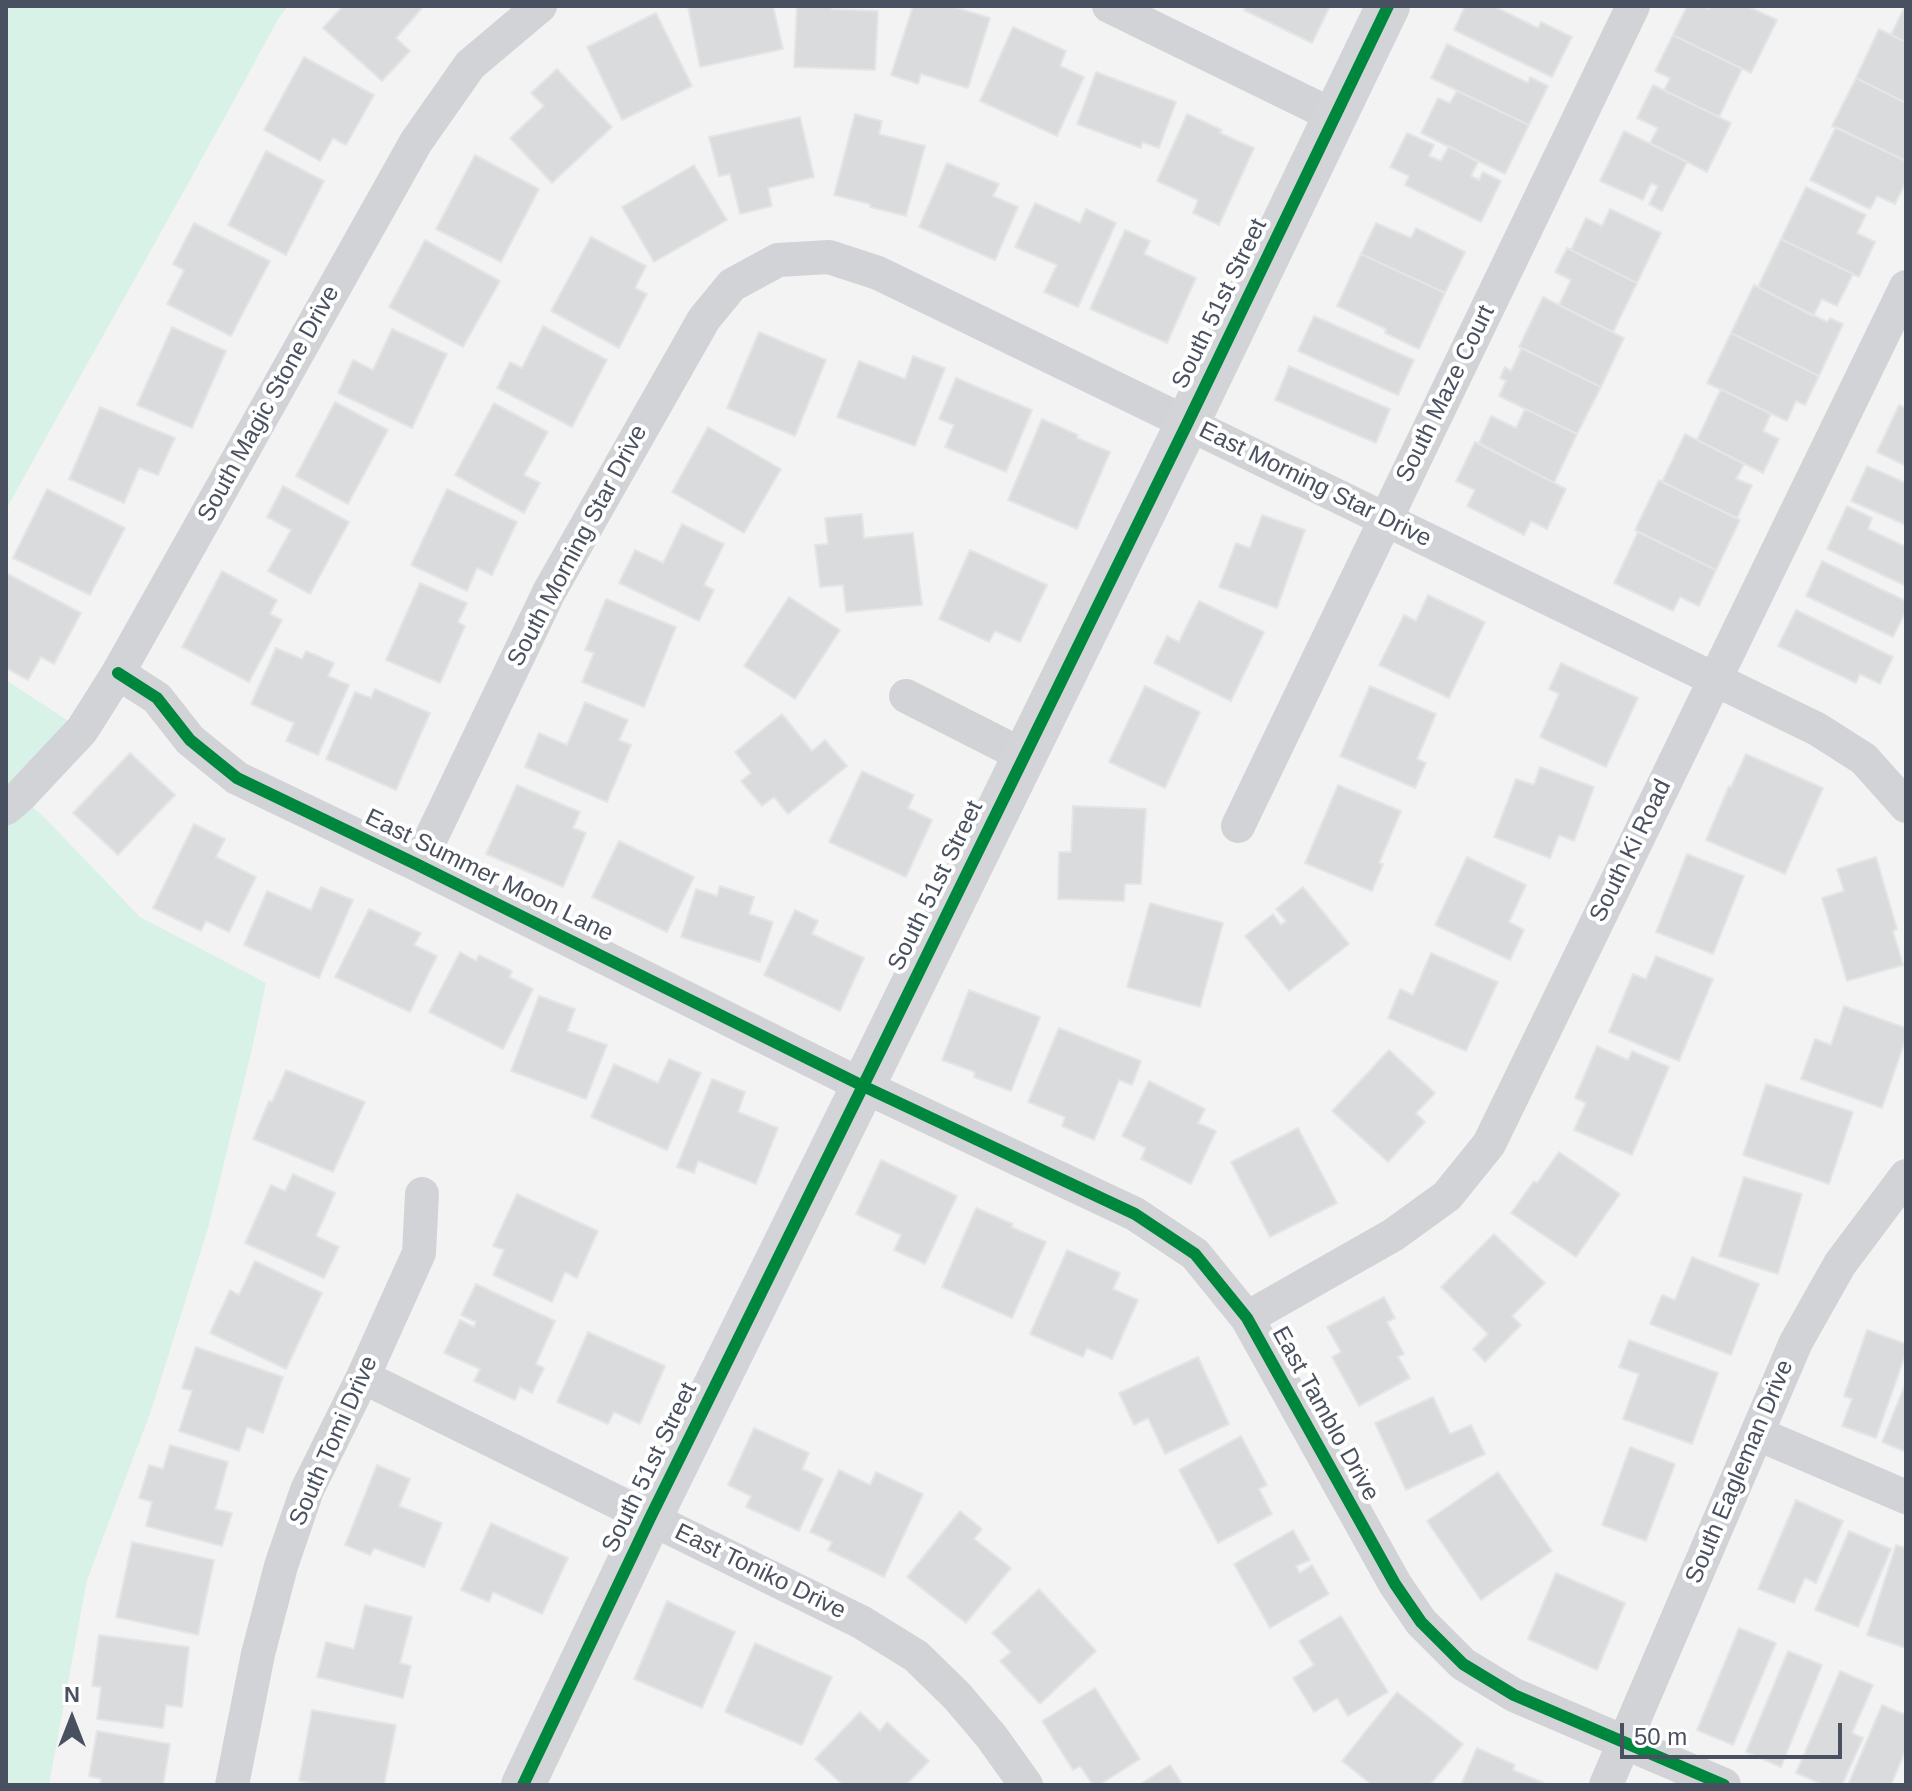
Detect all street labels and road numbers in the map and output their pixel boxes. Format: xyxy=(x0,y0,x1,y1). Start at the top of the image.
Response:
street label: South 51st Street xyxy=(1166,214,1274,394)
street label: South Magic Stone Drive xyxy=(192,281,346,527)
street label: South Maze Court xyxy=(1391,301,1501,487)
street label: East Morning Star Drive xyxy=(1194,416,1436,554)
street label: South Morning Star Drive xyxy=(502,420,654,672)
street label: South Ki Road xyxy=(1584,775,1678,927)
street label: South 51st Street xyxy=(882,796,990,976)
street label: East Summer Moon Lane xyxy=(360,803,618,949)
street label: East Tamblo Drive xyxy=(1265,1322,1385,1506)
street label: South Tomi Drive xyxy=(284,1352,384,1530)
street label: South Eagleman Drive xyxy=(1680,1356,1800,1588)
street label: South 51st Street xyxy=(596,1378,704,1558)
street label: East Toniko Drive xyxy=(670,1518,850,1626)

